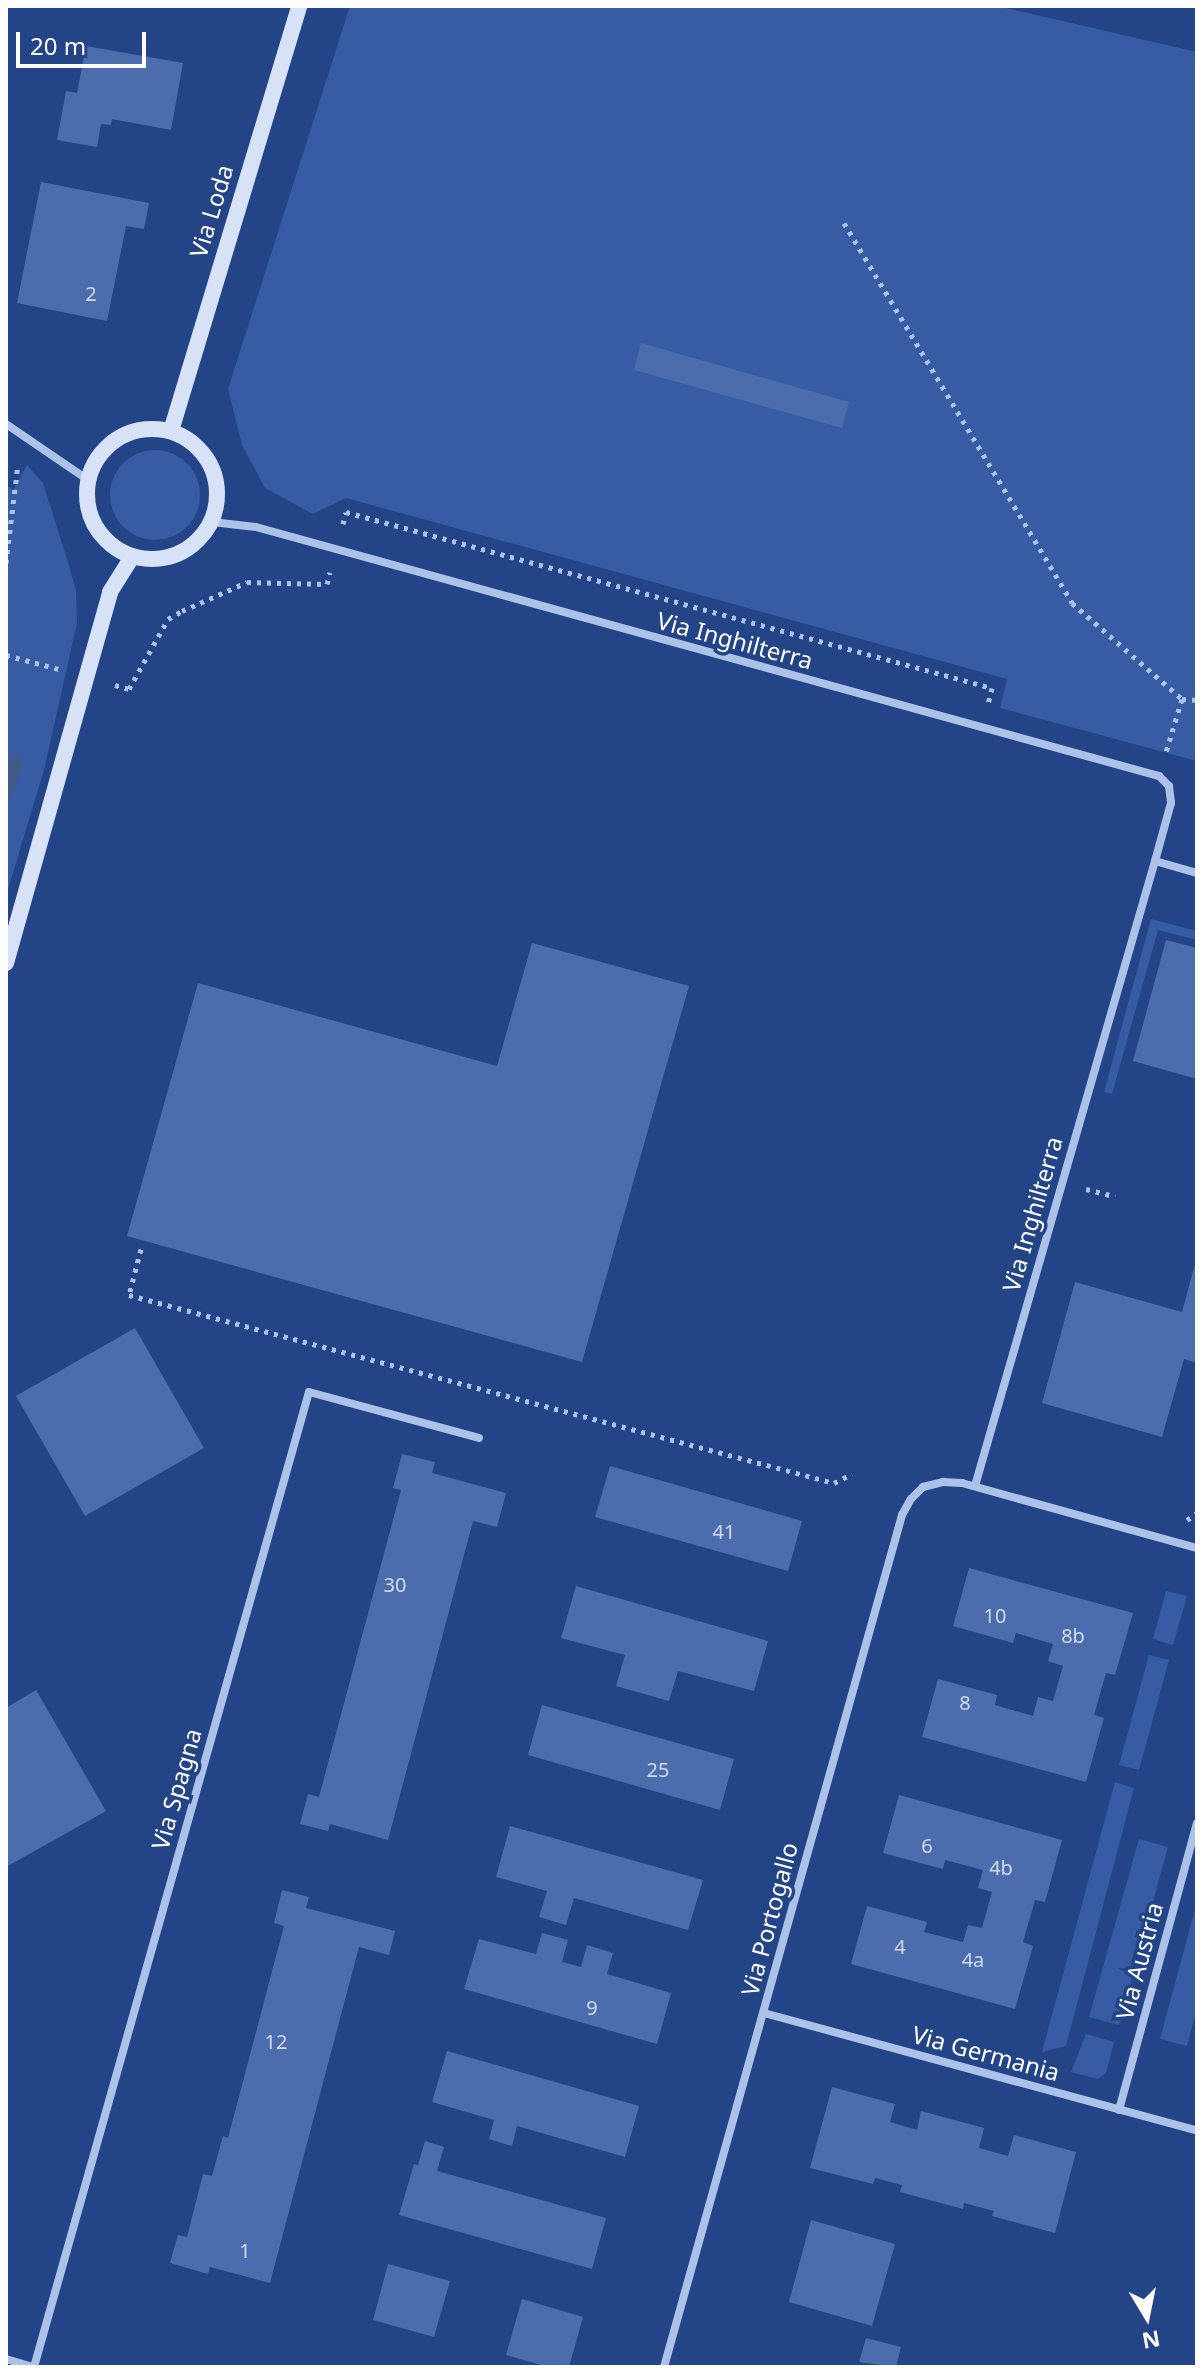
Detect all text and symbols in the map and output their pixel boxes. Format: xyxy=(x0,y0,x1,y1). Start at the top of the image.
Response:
scale bar xyxy=(20,16,150,66)
text: 20 m xyxy=(30,29,86,62)
street label: Via Loda xyxy=(183,161,239,261)
house number: 2 xyxy=(85,281,97,305)
street label: Via Inghilterra xyxy=(654,605,816,675)
street label: Via Inghilterra xyxy=(996,1133,1068,1295)
house number: 41 xyxy=(713,1519,735,1543)
house number: 30 xyxy=(384,1572,406,1596)
house number: 10 xyxy=(984,1603,1006,1627)
house number: 8b xyxy=(1061,1623,1085,1647)
house number: 8 xyxy=(959,1690,971,1714)
street label: Via Spagna xyxy=(145,1725,207,1853)
house number: 25 xyxy=(647,1757,669,1781)
house number: 6 xyxy=(921,1833,933,1857)
street label: Via Portogallo xyxy=(735,1839,803,1999)
house number: 4b xyxy=(989,1855,1013,1879)
street label: Via Austria xyxy=(1110,1899,1168,2023)
house number: 4 xyxy=(894,1934,906,1958)
house number: 4a xyxy=(962,1947,984,1971)
house number: 9 xyxy=(586,1995,598,2019)
street label: Via Germania xyxy=(909,2019,1063,2087)
house number: 12 xyxy=(265,2029,287,2053)
house number: 1 xyxy=(239,2238,251,2262)
north arrow xyxy=(1107,2277,1187,2357)
text: N xyxy=(1140,2324,1163,2357)

